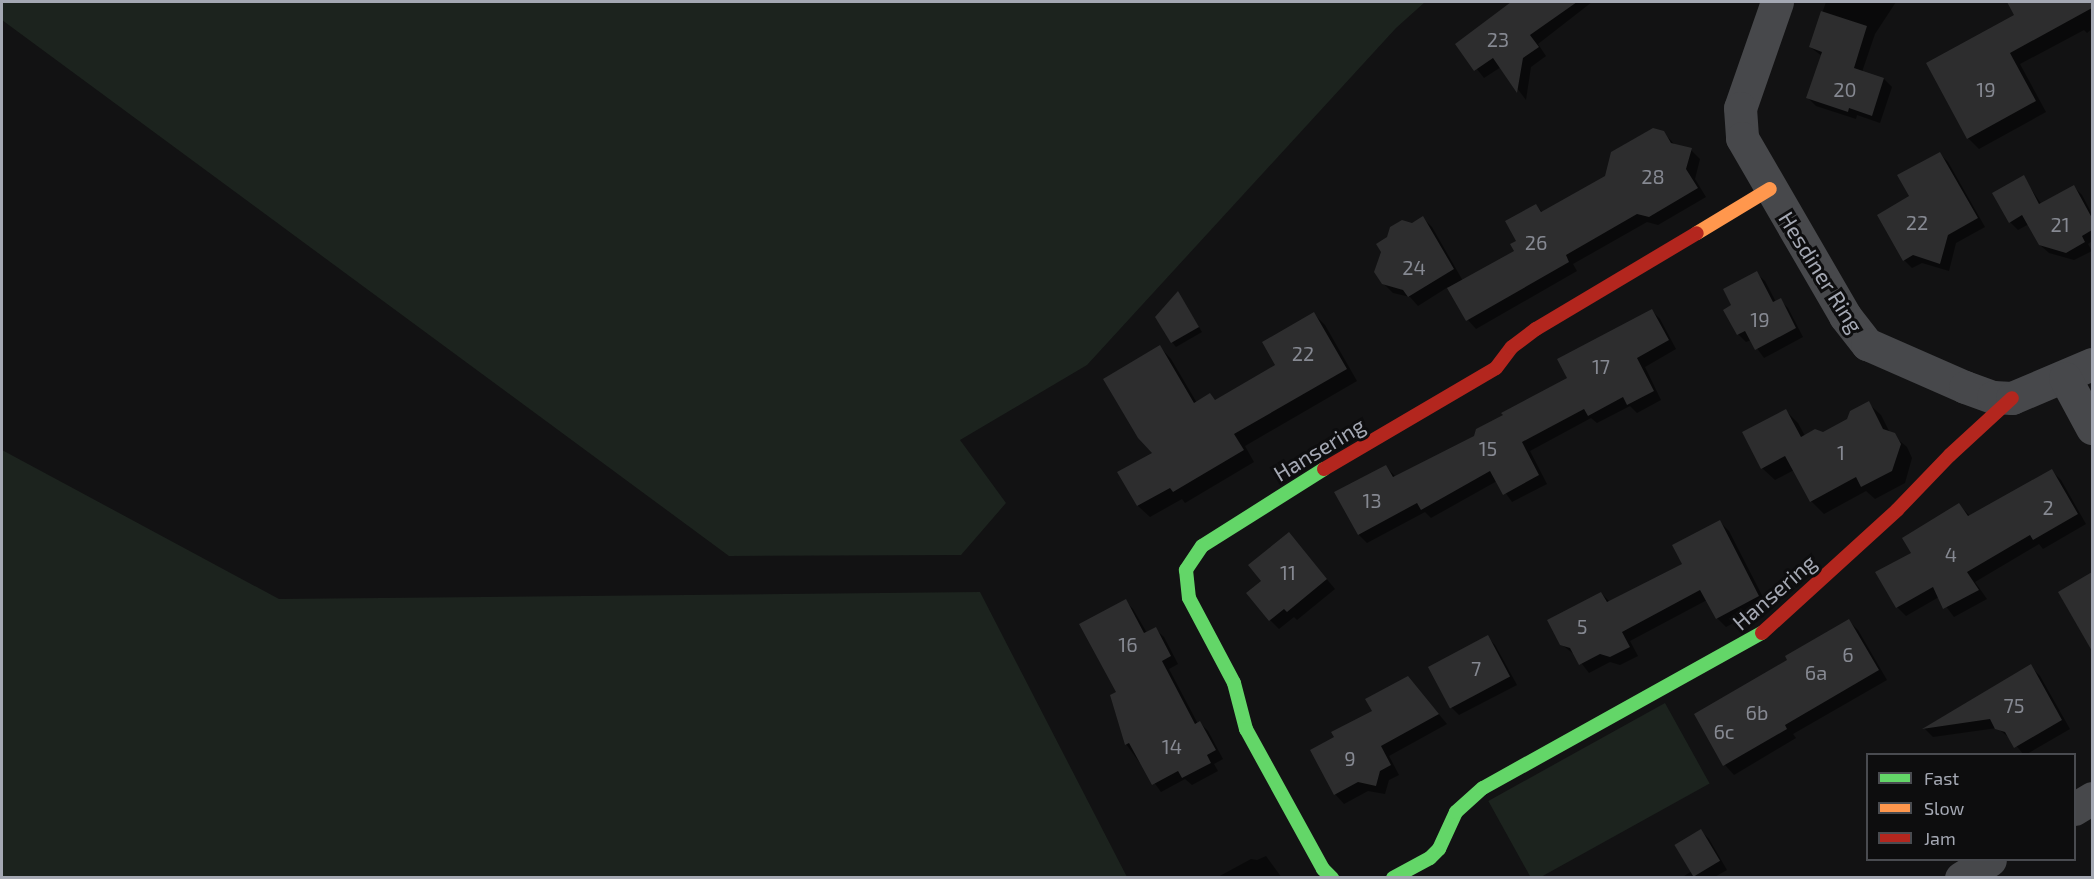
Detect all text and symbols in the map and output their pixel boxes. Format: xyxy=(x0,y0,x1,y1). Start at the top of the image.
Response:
house number: 23 xyxy=(1487,27,1509,51)
house number: 20 xyxy=(1833,77,1857,101)
house number: 19 xyxy=(1976,77,1996,101)
house number: 28 xyxy=(1641,164,1665,188)
street label: Hesdiner Ring xyxy=(1773,206,1869,338)
house number: 22 xyxy=(1906,210,1928,234)
house number: 21 xyxy=(2050,212,2070,236)
house number: 26 xyxy=(1525,230,1547,254)
house number: 24 xyxy=(1402,255,1426,279)
house number: 19 xyxy=(1750,307,1770,331)
house number: 22 xyxy=(1292,341,1314,365)
house number: 17 xyxy=(1592,354,1610,378)
street label: Hansering xyxy=(1269,411,1369,487)
house number: 15 xyxy=(1479,436,1497,460)
house number: 1 xyxy=(1837,440,1845,464)
house number: 13 xyxy=(1362,488,1382,512)
house number: 2 xyxy=(2042,495,2054,519)
house number: 4 xyxy=(1945,542,1957,566)
street label: Hansering xyxy=(1727,549,1821,635)
house number: 11 xyxy=(1280,560,1296,584)
house number: 5 xyxy=(1577,614,1587,638)
house number: 16 xyxy=(1118,632,1138,656)
house number: 6 xyxy=(1842,642,1854,666)
house number: 7 xyxy=(1471,656,1481,680)
house number: 6a xyxy=(1805,660,1827,684)
house number: 75 xyxy=(2004,693,2024,717)
house number: 6b xyxy=(1746,700,1768,724)
house number: 6c xyxy=(1713,719,1735,743)
house number: 14 xyxy=(1162,734,1182,758)
house number: 9 xyxy=(1344,746,1356,770)
legend xyxy=(1866,753,2076,861)
text: Fast xyxy=(1924,767,1959,789)
text: Slow xyxy=(1924,797,1964,819)
text: Jam xyxy=(1924,827,1956,849)

